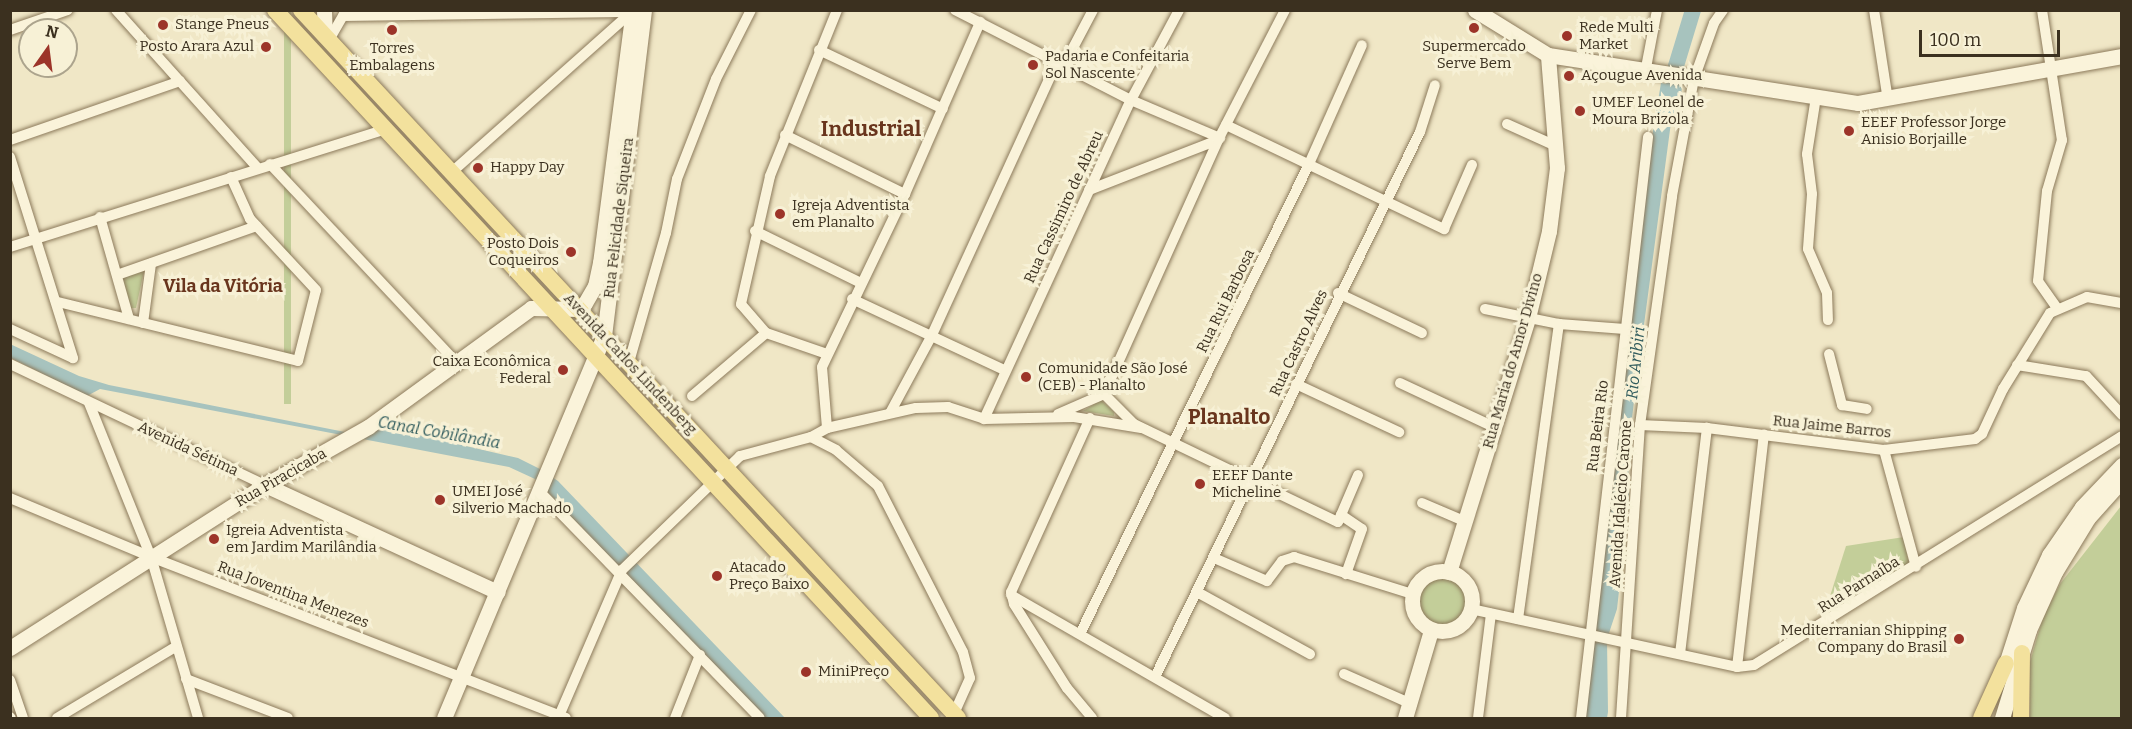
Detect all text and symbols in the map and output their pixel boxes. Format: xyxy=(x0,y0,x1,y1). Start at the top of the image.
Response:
place label: Stange Pneus xyxy=(175,16,269,34)
north arrow xyxy=(18,18,78,78)
marker: Stange Pneus xyxy=(156,18,170,32)
place label: Rede Multi Market xyxy=(1579,18,1654,53)
scale bar xyxy=(1922,18,2063,56)
text: N xyxy=(44,21,60,43)
marker: Supermercado Serve Bem xyxy=(1467,21,1481,35)
marker: Torres Embalagens xyxy=(385,23,399,37)
marker: Rede Multi Market xyxy=(1560,29,1574,43)
text: 100 m xyxy=(1930,29,1981,51)
place label: Supermercado Serve Bem xyxy=(1422,37,1526,72)
place label: Posto Arara Azul xyxy=(139,38,254,56)
place label: Torres Embalagens xyxy=(349,39,435,74)
marker: Posto Arara Azul xyxy=(259,40,273,54)
place label: Padaria e Confeitaria Sol Nascente xyxy=(1045,47,1189,82)
marker: Padaria e Confeitaria Sol Nascente xyxy=(1026,58,1040,72)
place label: Açougue Avenida xyxy=(1581,67,1702,85)
marker: Açougue Avenida xyxy=(1562,69,1576,83)
place label: UMEF Leonel de Moura Brizola xyxy=(1592,93,1704,128)
marker: UMEF Leonel de Moura Brizola xyxy=(1573,104,1587,118)
place label: EEEF Professor Jorge Anisio Borjaille xyxy=(1861,113,2006,148)
district label: Industrial xyxy=(821,116,921,142)
marker: EEEF Professor Jorge Anisio Borjaille xyxy=(1842,124,1856,138)
street label: Rua Cassimiro de Abreu xyxy=(1021,128,1107,286)
street label: Rua Felicidade Siqueira xyxy=(600,137,638,299)
place label: Happy Day xyxy=(490,159,565,177)
marker: Happy Day xyxy=(471,161,485,175)
place label: Igreja Adventista em Planalto xyxy=(792,196,910,231)
marker: Igreja Adventista em Planalto xyxy=(773,207,787,221)
place label: Posto Dois Coqueiros xyxy=(487,234,559,269)
marker: Posto Dois Coqueiros xyxy=(564,245,578,259)
street label: Rua Rui Barbosa xyxy=(1193,246,1259,356)
street label: Rua Maria do Amor Divino xyxy=(1479,271,1547,451)
district label: Vila da Vitória xyxy=(163,275,283,297)
street label: Rua Castro Alves xyxy=(1266,287,1332,399)
street label: Avenida Carlos Lindenberg xyxy=(560,290,700,438)
water label: Rio Aribiri xyxy=(1623,326,1649,400)
place label: Caixa Econômica Federal xyxy=(433,352,551,387)
place label: Comunidade São José (CEB) - Planalto xyxy=(1038,359,1188,394)
marker: Caixa Econômica Federal xyxy=(556,363,570,377)
marker: Comunidade São José (CEB) - Planalto xyxy=(1019,370,1033,384)
street label: Rua Beira Rio xyxy=(1583,379,1613,473)
district label: Planalto xyxy=(1188,404,1270,430)
street label: Rua Jaime Barros xyxy=(1772,412,1892,442)
water label: Canal Cobilândia xyxy=(376,413,502,453)
street label: Avenida Sétima xyxy=(135,418,241,480)
street label: Avenida Idalécio Carone xyxy=(1606,420,1636,588)
street label: Rua Piracicaba xyxy=(232,445,330,511)
place label: EEEF Dante Micheline xyxy=(1212,466,1293,501)
marker: EEEF Dante Micheline xyxy=(1193,477,1207,491)
place label: UMEI José Silverio Machado xyxy=(452,482,571,517)
marker: UMEI José Silverio Machado xyxy=(433,493,447,507)
place label: Igreja Adventista em Jardim Marilândia xyxy=(226,521,377,556)
marker: Igreja Adventista em Jardim Marilândia xyxy=(207,532,221,546)
street label: Rua Parnaíba xyxy=(1815,553,1903,617)
street label: Rua Joventina Menezes xyxy=(215,558,371,632)
place label: Atacado Preço Baixo xyxy=(729,558,809,593)
marker: Atacado Preço Baixo xyxy=(710,569,724,583)
place label: Mediterranian Shipping Company do Brasil xyxy=(1781,621,1947,656)
marker: Mediterranian Shipping Company do Brasil xyxy=(1952,632,1966,646)
place label: MiniPreço xyxy=(818,663,889,681)
marker: MiniPreço xyxy=(799,665,813,679)

